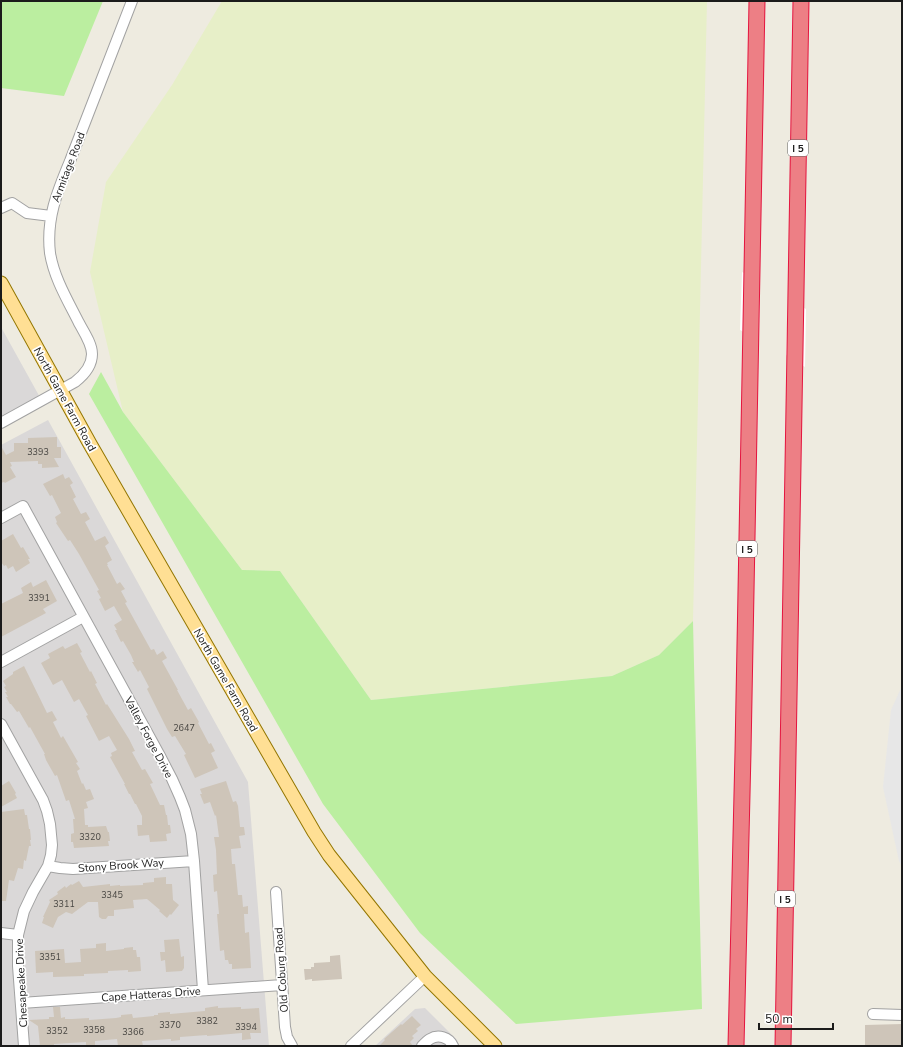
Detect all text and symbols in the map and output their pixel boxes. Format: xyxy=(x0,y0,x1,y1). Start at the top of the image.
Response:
street label: Armitage Road xyxy=(48,130,89,205)
road number: I 5 xyxy=(788,140,808,156)
street label: North Game Farm Road xyxy=(30,345,99,454)
house number: 3393 xyxy=(27,446,49,458)
road number: I 5 xyxy=(737,541,757,557)
house number: 3391 xyxy=(28,592,50,604)
street label: North Game Farm Road xyxy=(190,626,261,735)
street label: Valley Forge Drive xyxy=(120,693,176,781)
house number: 2647 xyxy=(173,722,195,734)
house number: 3320 xyxy=(79,831,101,843)
street label: Stony Brook Way xyxy=(78,855,165,876)
house number: 3345 xyxy=(101,889,123,901)
road number: I 5 xyxy=(775,891,795,907)
house number: 3311 xyxy=(53,898,75,910)
street label: Old Coburg Road xyxy=(271,927,292,1013)
street label: Chesapeake Drive xyxy=(12,938,31,1028)
house number: 3351 xyxy=(39,951,61,963)
street label: Cape Hatteras Drive xyxy=(101,984,201,1005)
scale bar xyxy=(759,1005,833,1031)
text: 50 m xyxy=(765,1011,793,1027)
house number: 3382 xyxy=(196,1015,218,1027)
house number: 3370 xyxy=(159,1019,181,1031)
house number: 3394 xyxy=(235,1021,257,1033)
house number: 3358 xyxy=(83,1024,105,1036)
house number: 3352 xyxy=(46,1025,68,1037)
house number: 3366 xyxy=(122,1026,144,1038)

